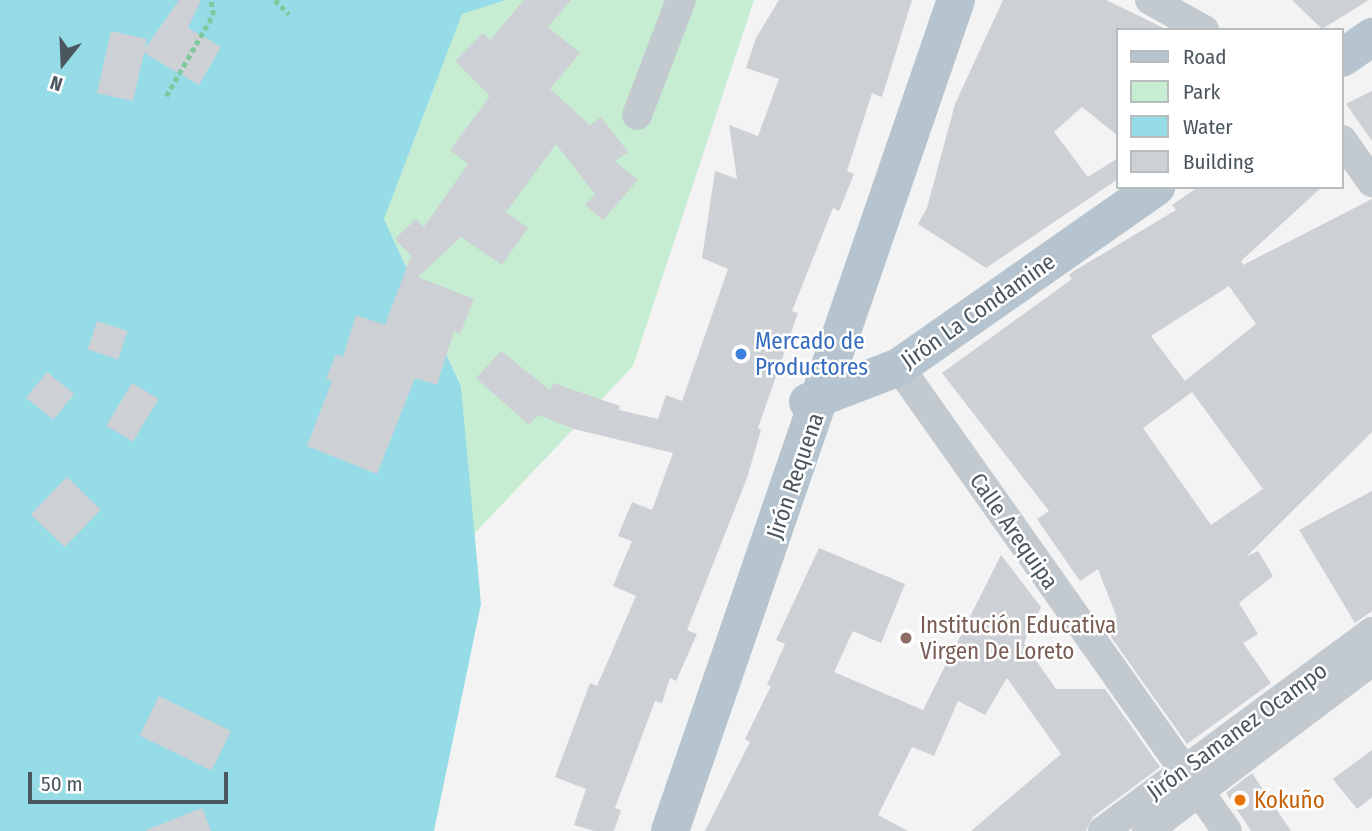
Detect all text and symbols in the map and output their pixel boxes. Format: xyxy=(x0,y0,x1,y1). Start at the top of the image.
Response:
north arrow xyxy=(28,28,98,98)
legend xyxy=(1116,28,1344,189)
text: Road xyxy=(1183,44,1227,70)
text: N xyxy=(47,71,65,96)
text: Park xyxy=(1183,79,1220,105)
text: Water xyxy=(1183,114,1233,140)
text: Building xyxy=(1183,149,1254,175)
street label: Jirón La Condamine xyxy=(896,248,1060,374)
place label: Mercado de Productores xyxy=(755,327,868,381)
marker: Mercado de Productores xyxy=(733,346,749,362)
street label: Jirón Requena xyxy=(761,409,829,543)
street label: Calle Arequipa xyxy=(964,468,1064,594)
place label: Institución Educativa Virgen De Loreto xyxy=(920,611,1116,665)
marker: Institución Educativa Virgen De Loreto xyxy=(898,630,914,646)
street label: Jirón Samanez Ocampo xyxy=(1142,656,1332,806)
scale bar xyxy=(32,758,231,802)
text: 50 m xyxy=(41,771,83,797)
place label: Kokuño xyxy=(1254,786,1325,814)
marker: Kokuño xyxy=(1232,792,1248,808)

